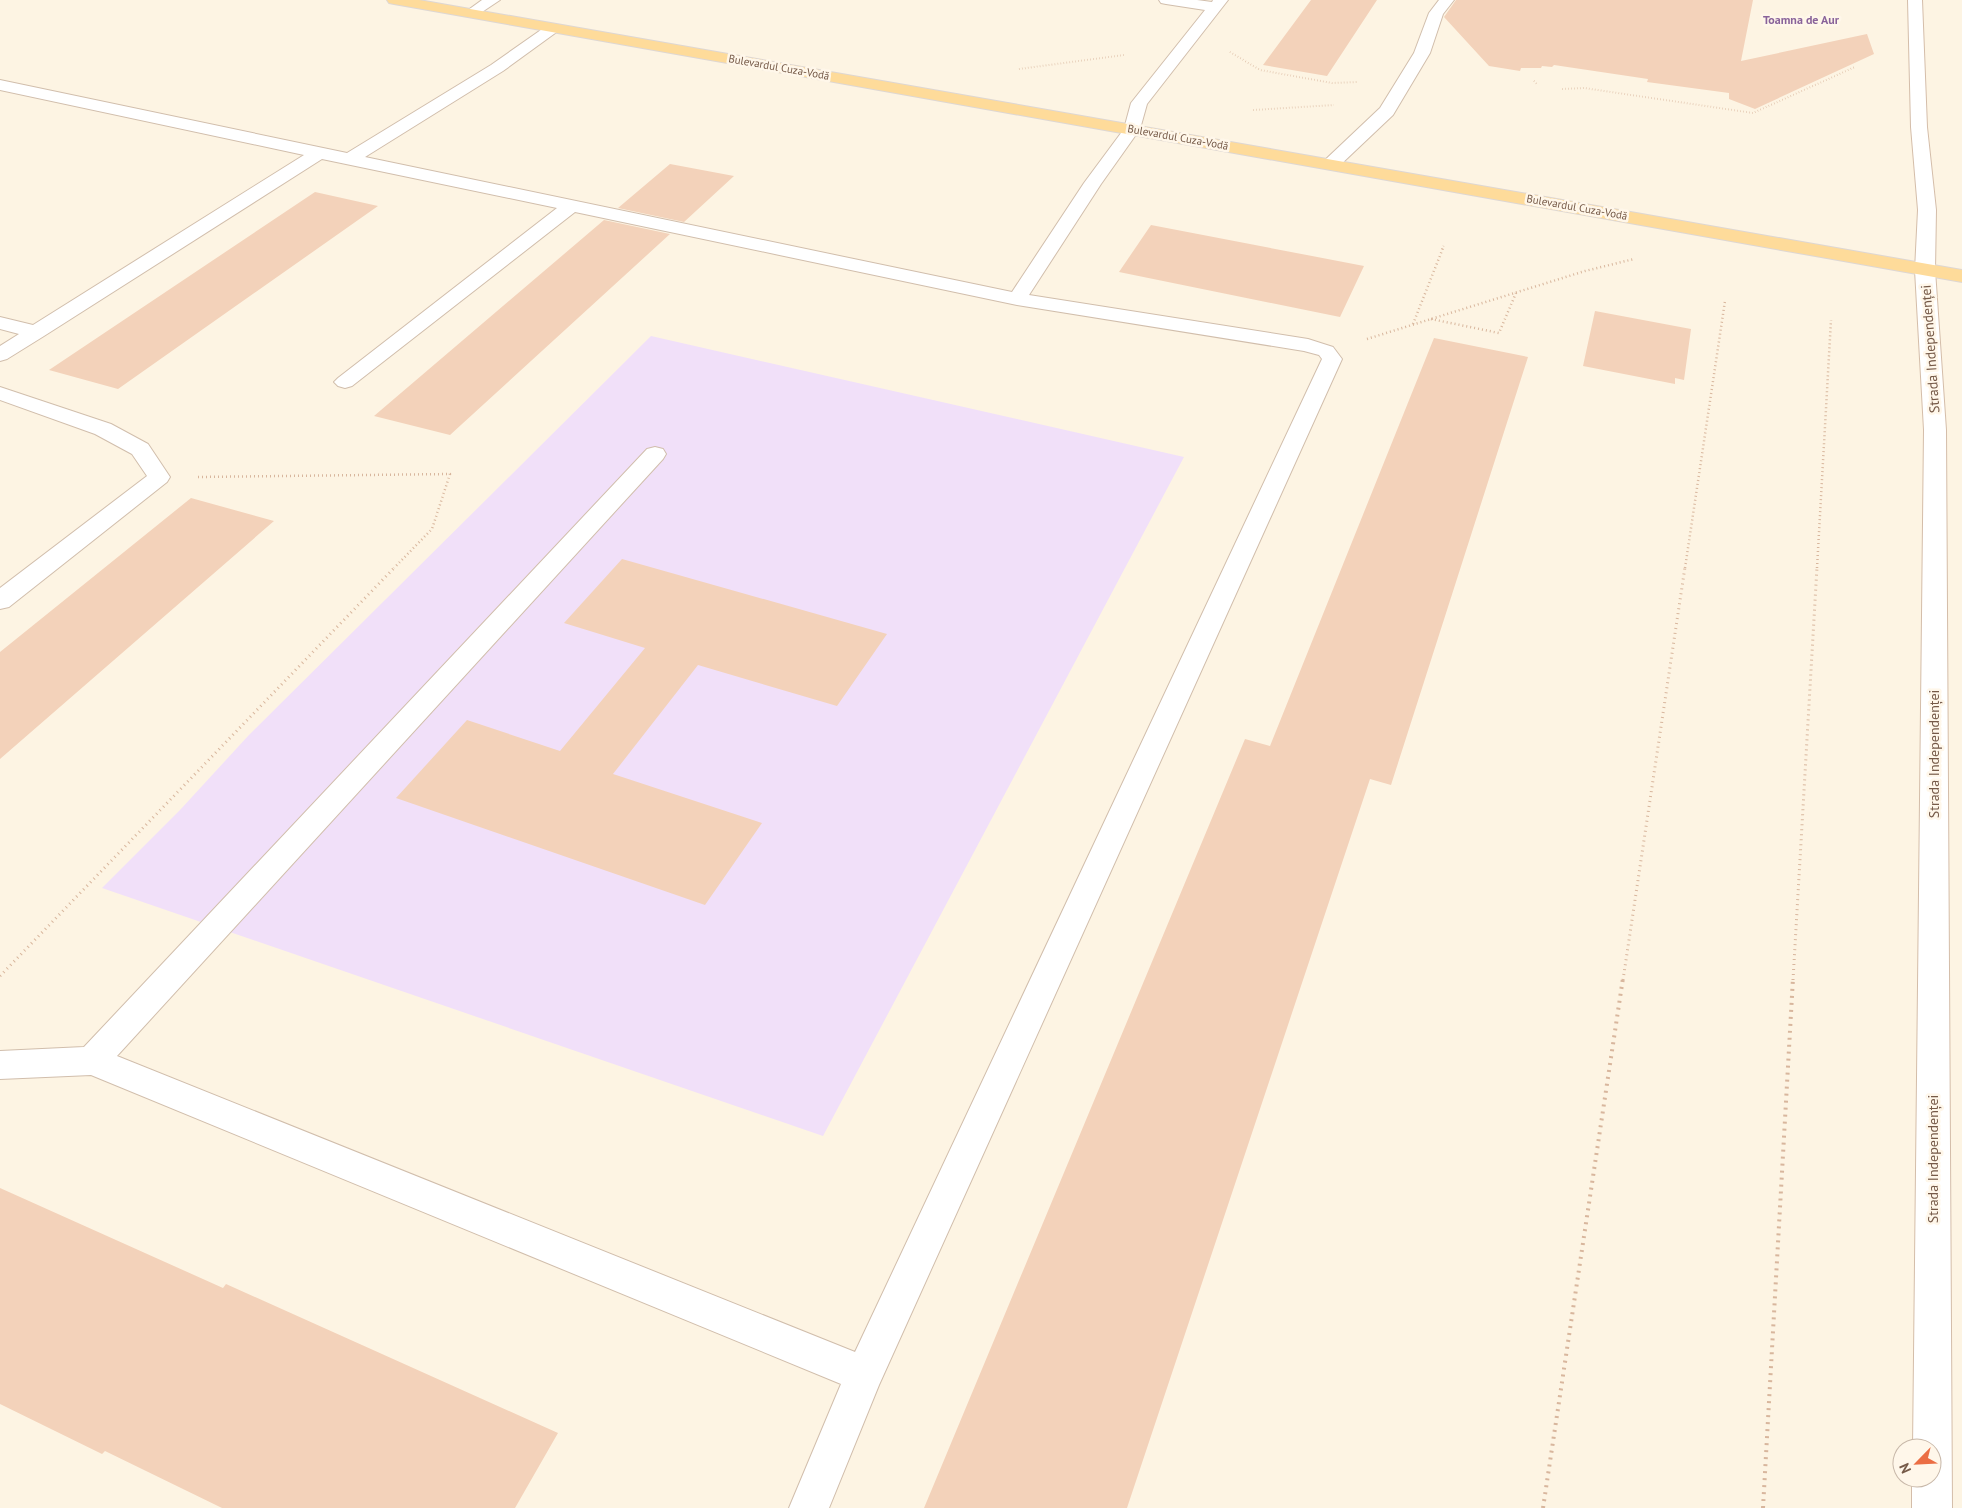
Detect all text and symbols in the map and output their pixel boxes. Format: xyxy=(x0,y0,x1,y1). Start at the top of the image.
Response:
district label: Toamna de Aur xyxy=(1763,12,1840,27)
street label: Bulevardul Cuza-Vodă xyxy=(727,51,831,83)
street label: Bulevardul Cuza-Vodă xyxy=(1126,121,1230,153)
street label: Bulevardul Cuza-Vodă xyxy=(1525,191,1629,223)
street label: Strada Independenței xyxy=(1917,284,1943,414)
street label: Strada Independenței xyxy=(1925,690,1943,818)
street label: Strada Independenței xyxy=(1924,1095,1942,1223)
north arrow xyxy=(1892,1438,1942,1488)
text: N xyxy=(1895,1460,1915,1476)

